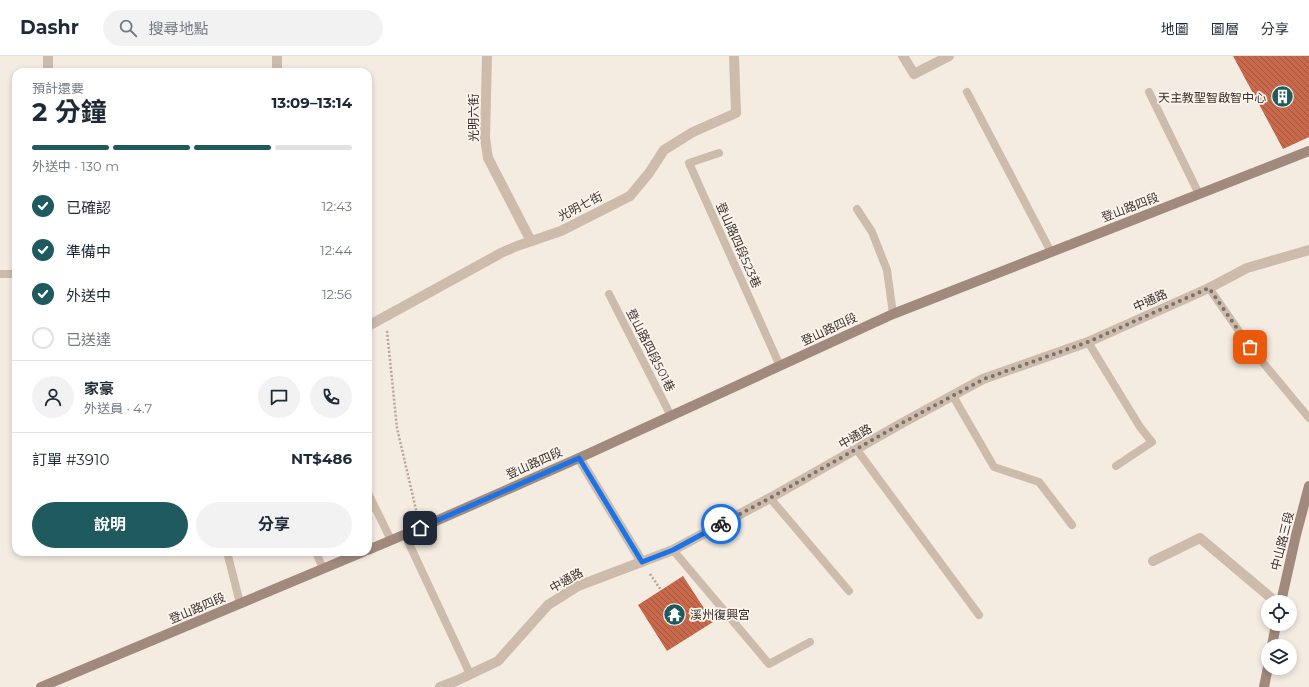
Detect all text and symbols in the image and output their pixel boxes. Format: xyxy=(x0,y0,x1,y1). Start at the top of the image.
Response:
search box xyxy=(103,10,383,46)
text: Dashr xyxy=(20,16,79,39)
icon: search xyxy=(117,17,139,39)
text: 搜尋地點 xyxy=(149,19,209,38)
text: 地圖 xyxy=(1161,20,1189,38)
text: 圖層 xyxy=(1211,20,1239,38)
text: 分享 xyxy=(1261,20,1289,38)
text: 預計還要 xyxy=(32,80,84,96)
building icon: 天主教聖智啟智中心 xyxy=(1269,84,1295,110)
place label: 天主教聖智啟智中心 xyxy=(1158,90,1266,105)
text: 13:09–13:14 xyxy=(271,93,352,112)
street label: 光明六街 xyxy=(466,94,481,142)
text: 2 分鐘 xyxy=(32,96,107,128)
text: 外送中 · 130 m xyxy=(32,158,119,174)
street label: 光明七街 xyxy=(555,188,605,224)
street label: 登山路四段 xyxy=(1099,189,1161,225)
icon: check xyxy=(32,195,54,217)
text: 已確認 xyxy=(66,198,111,217)
text: 12:43 xyxy=(321,198,352,214)
street label: 登山路四段523巷 xyxy=(713,200,765,290)
icon: check xyxy=(32,239,54,261)
text: 準備中 xyxy=(66,242,111,261)
text: 12:44 xyxy=(320,242,352,258)
icon: check xyxy=(32,283,54,305)
text: 外送中 xyxy=(66,286,111,305)
text: 12:56 xyxy=(322,286,352,302)
street label: 中通路 xyxy=(1130,286,1170,314)
street label: 登山路四段501巷 xyxy=(624,306,678,394)
street label: 登山路四段 xyxy=(799,310,859,348)
text: 已送達 xyxy=(66,330,111,349)
pin xyxy=(1233,330,1267,364)
icon: bag xyxy=(1239,336,1261,358)
button: person xyxy=(32,376,74,418)
button: chat xyxy=(258,376,300,418)
button: phone xyxy=(310,376,352,418)
text: 家豪 xyxy=(84,379,114,398)
text: 外送員 · 4.7 xyxy=(84,400,152,416)
street label: 中通路 xyxy=(836,421,874,451)
street label: 登山路四段 xyxy=(504,444,564,482)
text: NT$486 xyxy=(291,449,352,468)
text: 訂單 #3910 xyxy=(32,450,109,469)
button: 說明 xyxy=(32,502,188,548)
button: 分享 xyxy=(196,502,352,548)
courier xyxy=(701,504,741,544)
street label: 中山路三段 xyxy=(1267,510,1297,572)
pin xyxy=(403,511,437,545)
icon: bike xyxy=(710,513,732,535)
icon: home xyxy=(409,517,431,539)
street label: 中通路 xyxy=(547,565,585,595)
street label: 登山路四段 xyxy=(166,589,228,627)
map controls xyxy=(1261,595,1297,675)
button: locate xyxy=(1261,595,1297,631)
temple icon: 溪州復興宮 xyxy=(662,601,688,627)
place label: 溪州復興宮 xyxy=(690,607,750,622)
button: layers xyxy=(1261,639,1297,675)

